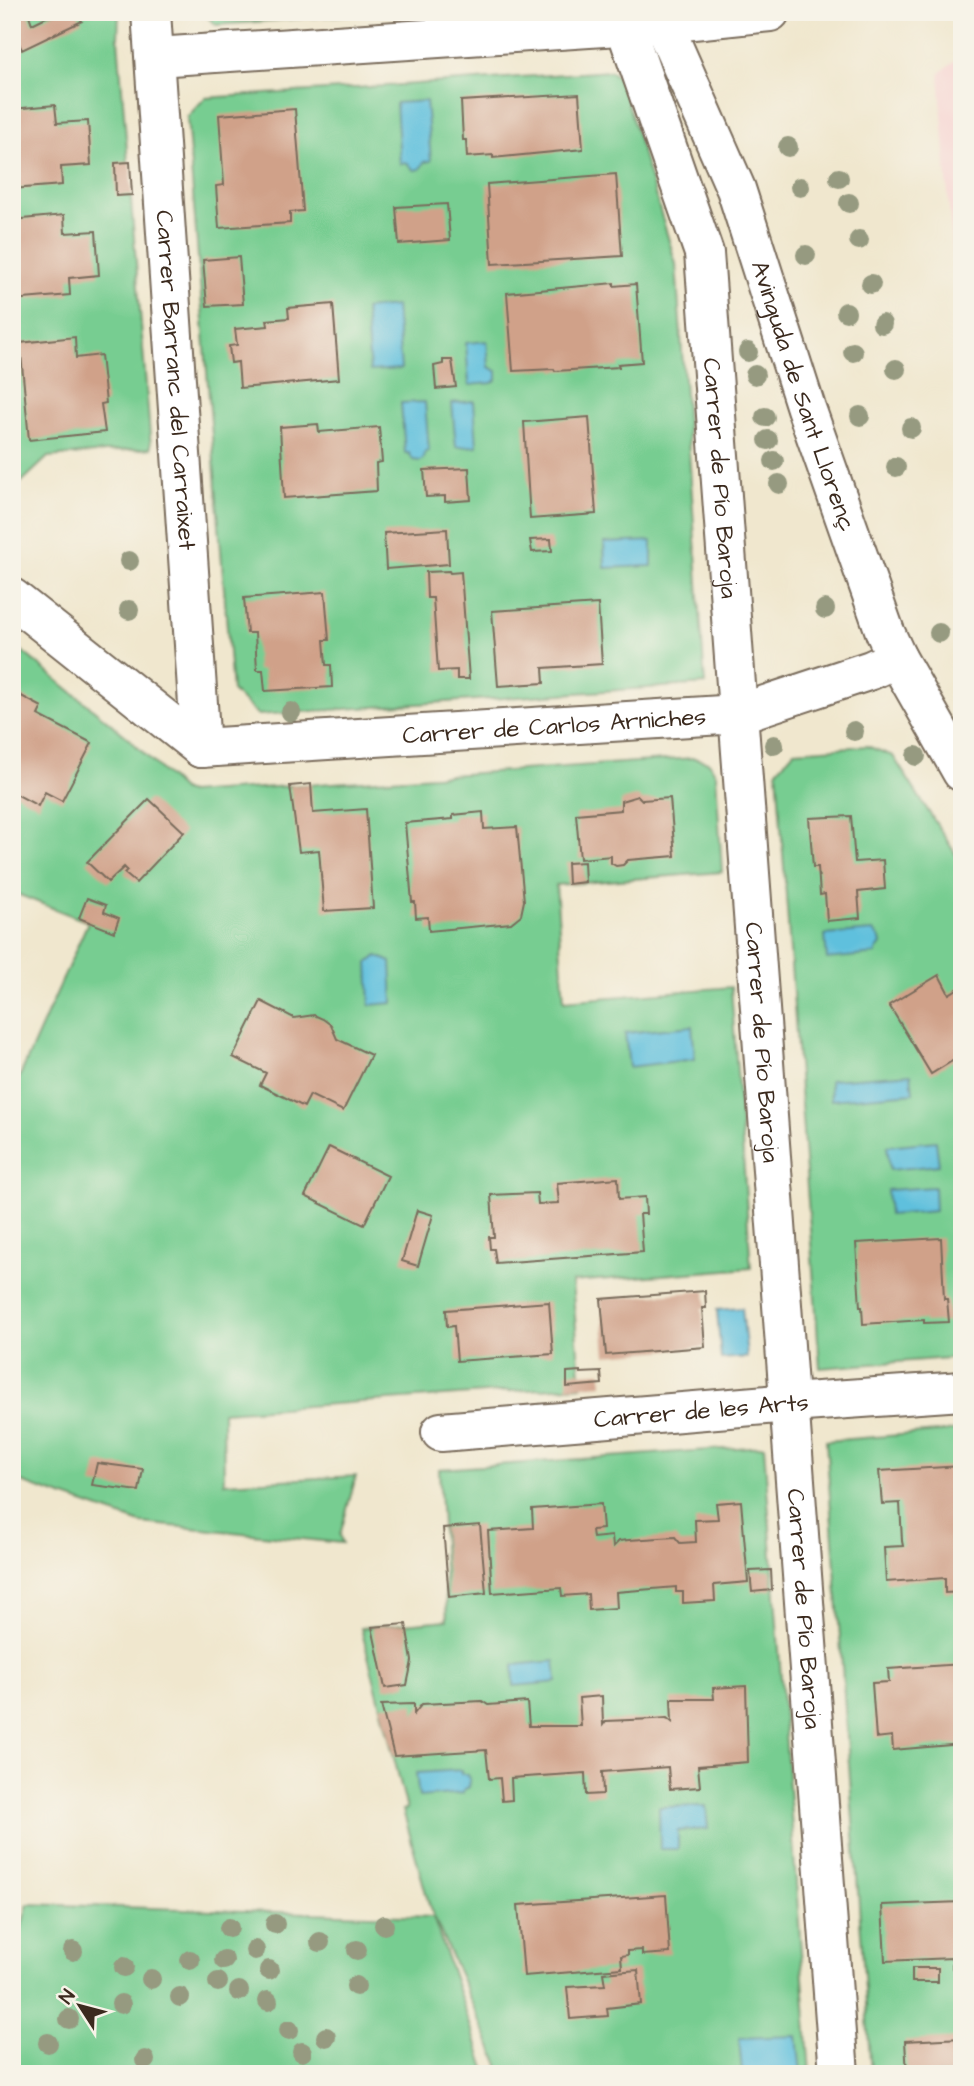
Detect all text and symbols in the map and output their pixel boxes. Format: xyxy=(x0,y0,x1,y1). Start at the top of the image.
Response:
street label: Carrer Barranc del Carraixet xyxy=(147,209,204,552)
street label: Avinguda de Sant Llorenç xyxy=(742,256,864,536)
street label: Carrer de Pío Baroja xyxy=(694,357,746,600)
street label: Carrer de Carlos Arniches xyxy=(401,700,707,753)
street label: Carrer de Pío Baroja xyxy=(736,921,787,1164)
street label: Carrer de les Arts xyxy=(593,1386,810,1437)
street label: Carrer de Pío Baroja xyxy=(778,1488,829,1730)
north arrow xyxy=(46,1970,116,2040)
text: N xyxy=(53,1984,82,2010)

